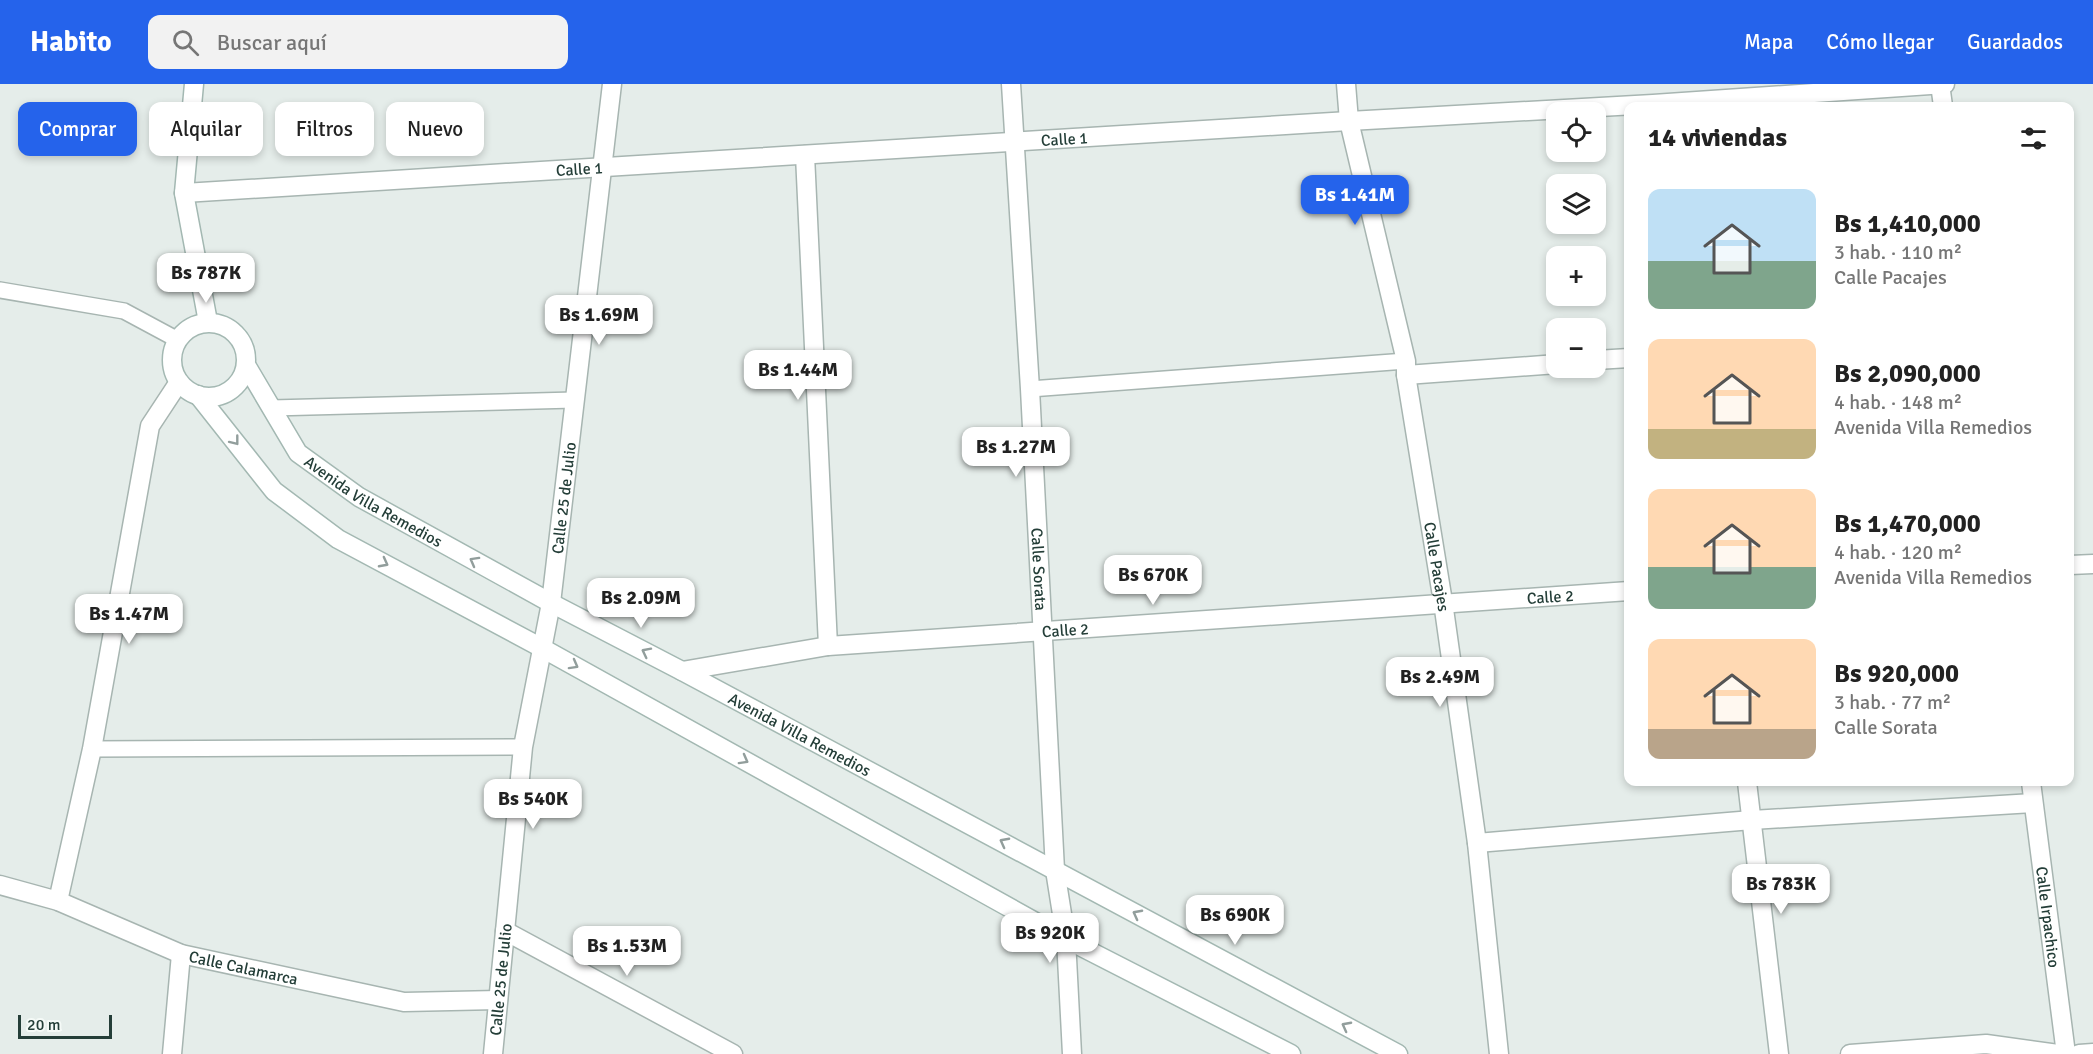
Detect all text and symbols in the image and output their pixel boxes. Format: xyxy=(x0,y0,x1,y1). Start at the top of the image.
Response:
search box xyxy=(148,15,568,69)
text: Habito xyxy=(30,25,112,59)
icon: search xyxy=(169,26,202,59)
text: Buscar aquí xyxy=(217,29,327,56)
text: Mapa xyxy=(1744,29,1793,55)
text: Cómo llegar xyxy=(1826,29,1934,55)
text: Guardados xyxy=(1967,29,2063,55)
chip: Comprar xyxy=(18,102,137,156)
chip: Alquilar xyxy=(149,102,263,156)
chip: Filtros xyxy=(275,102,374,156)
chip: Nuevo xyxy=(386,102,484,156)
map controls xyxy=(1546,102,1606,378)
button: locate xyxy=(1546,102,1606,162)
text: 14 viviendas xyxy=(1648,122,1787,154)
icon: filters xyxy=(2017,122,2050,155)
street label: Calle 1 xyxy=(1040,128,1088,151)
street label: Calle 1 xyxy=(555,158,603,181)
button: layers xyxy=(1546,174,1606,234)
pin: Bs 1.41M xyxy=(1293,175,1417,226)
text: Bs 1.41M xyxy=(1315,182,1395,207)
text: Bs 1,410,000 xyxy=(1834,208,1981,240)
icon: home xyxy=(1696,213,1768,285)
text: 3 hab. · 110 m² xyxy=(1834,240,1962,265)
button: + xyxy=(1546,246,1606,306)
pin: Bs 787K xyxy=(151,253,261,304)
text: Bs 787K xyxy=(171,260,241,285)
text: Calle Pacajes xyxy=(1834,265,1947,290)
pin: Bs 1.69M xyxy=(537,295,661,346)
text: Bs 1.69M xyxy=(559,302,639,327)
button: − xyxy=(1546,318,1606,378)
pin: Bs 1.44M xyxy=(736,350,860,401)
text: Bs 1.44M xyxy=(758,357,838,382)
text: Bs 2,090,000 xyxy=(1834,358,1981,390)
icon: home xyxy=(1696,363,1768,435)
text: 4 hab. · 148 m² xyxy=(1834,390,1962,415)
text: Avenida Villa Remedios xyxy=(1834,415,2032,440)
pin: Bs 1.27M xyxy=(954,427,1078,478)
one-way arrow xyxy=(227,434,238,445)
text: Bs 1.27M xyxy=(976,434,1056,459)
street label: Calle 25 de Julio xyxy=(548,441,581,555)
street label: Avenida Villa Remedios xyxy=(300,452,446,552)
text: Bs 1,470,000 xyxy=(1834,508,1981,540)
icon: home xyxy=(1696,513,1768,585)
street label: Calle Pacajes xyxy=(1419,521,1453,613)
street label: Calle Sorata xyxy=(1026,527,1051,611)
text: 4 hab. · 120 m² xyxy=(1834,540,1962,565)
pin: Bs 670K xyxy=(1098,555,1208,606)
one-way arrow xyxy=(377,556,388,567)
one-way arrow xyxy=(470,557,480,568)
text: Bs 670K xyxy=(1118,562,1188,587)
text: Avenida Villa Remedios xyxy=(1834,565,2032,590)
pin: Bs 2.09M xyxy=(579,578,703,629)
text: Bs 2.09M xyxy=(601,585,681,610)
street label: Calle 2 xyxy=(1526,586,1574,609)
pin: Bs 1.47M xyxy=(67,594,191,645)
text: Bs 1.47M xyxy=(89,601,169,626)
street label: Calle 2 xyxy=(1041,619,1089,642)
one-way arrow xyxy=(642,648,652,659)
pin: Bs 2.49M xyxy=(1378,657,1502,708)
one-way arrow xyxy=(568,658,578,670)
text: Bs 920,000 xyxy=(1834,658,1959,690)
icon: home xyxy=(1696,663,1768,735)
text: Bs 2.49M xyxy=(1400,664,1480,689)
street label: Avenida Villa Remedios xyxy=(725,689,874,781)
text: 3 hab. · 77 m² xyxy=(1834,690,1951,715)
text: Calle Sorata xyxy=(1834,715,1938,740)
one-way arrow xyxy=(738,753,748,764)
pin: Bs 540K xyxy=(478,779,588,830)
text: Bs 540K xyxy=(498,786,568,811)
one-way arrow xyxy=(999,838,1010,850)
pin: Bs 783K xyxy=(1726,864,1836,915)
street label: Calle Irpachico xyxy=(2031,865,2064,969)
text: Bs 783K xyxy=(1746,871,1816,896)
pin: Bs 690K xyxy=(1180,895,1290,946)
text: Bs 690K xyxy=(1200,902,1270,927)
one-way arrow xyxy=(1133,910,1144,921)
pin: Bs 920K xyxy=(995,913,1105,964)
text: Bs 920K xyxy=(1015,920,1085,945)
street label: Calle 25 de Julio xyxy=(486,923,517,1036)
pin: Bs 1.53M xyxy=(565,926,689,977)
text: Bs 1.53M xyxy=(587,933,667,958)
street label: Calle Calamarca xyxy=(187,947,300,990)
scale bar xyxy=(18,1012,112,1040)
text: 20 m xyxy=(27,1015,61,1035)
one-way arrow xyxy=(1342,1022,1352,1033)

